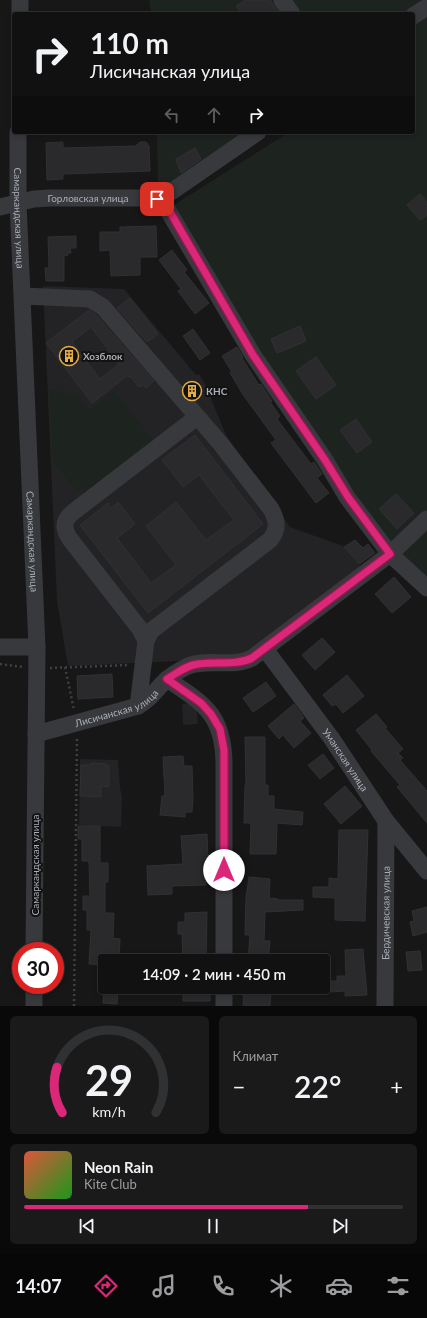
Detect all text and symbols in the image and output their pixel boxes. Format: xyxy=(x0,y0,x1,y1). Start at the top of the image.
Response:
text: 110 m xyxy=(90,26,169,60)
icon: right xyxy=(24,28,76,80)
text: Лисичанская улица xyxy=(90,60,250,82)
icon: left xyxy=(161,104,183,126)
icon: ahead xyxy=(203,104,225,126)
icon: right xyxy=(245,104,267,126)
street label: Самаркандская улица xyxy=(12,167,27,269)
pin xyxy=(140,182,174,216)
icon: arrive xyxy=(146,188,168,210)
street label: Горловская улица xyxy=(47,192,129,204)
building icon: Хозблок xyxy=(58,345,80,367)
place label: Хозблок xyxy=(83,350,123,362)
building icon: КНС xyxy=(181,380,203,402)
place label: КНС xyxy=(206,385,228,397)
street label: Самаркандская улица xyxy=(24,491,41,592)
street label: Лисичанская улица xyxy=(72,687,160,729)
street label: Уманская улица xyxy=(320,726,371,794)
street label: Самаркандская улица xyxy=(29,815,41,915)
position arrow xyxy=(203,849,245,891)
street label: Бердичевская улица xyxy=(379,866,392,960)
speed limit sign: 30 xyxy=(12,942,64,994)
text: 14:09 · 2 мин · 450 m xyxy=(142,965,286,983)
text: Климат xyxy=(233,1048,278,1064)
text: 29 xyxy=(85,1055,133,1105)
text: 22° xyxy=(294,1068,341,1104)
text: − xyxy=(233,1073,245,1100)
text: + xyxy=(390,1073,403,1100)
text: km/h xyxy=(93,1103,126,1120)
text: Neon Rain xyxy=(84,1158,153,1176)
text: Kite Club xyxy=(84,1176,137,1192)
icon: previous xyxy=(76,1215,98,1237)
icon: pause xyxy=(202,1215,224,1237)
icon: next xyxy=(329,1215,351,1237)
icon: directions xyxy=(92,1272,120,1300)
icon: music xyxy=(150,1272,178,1300)
icon: phone xyxy=(209,1272,237,1300)
icon: climate xyxy=(267,1272,295,1300)
icon: car xyxy=(325,1272,353,1300)
icon: filters xyxy=(384,1272,412,1300)
text: 14:07 xyxy=(15,1275,62,1297)

